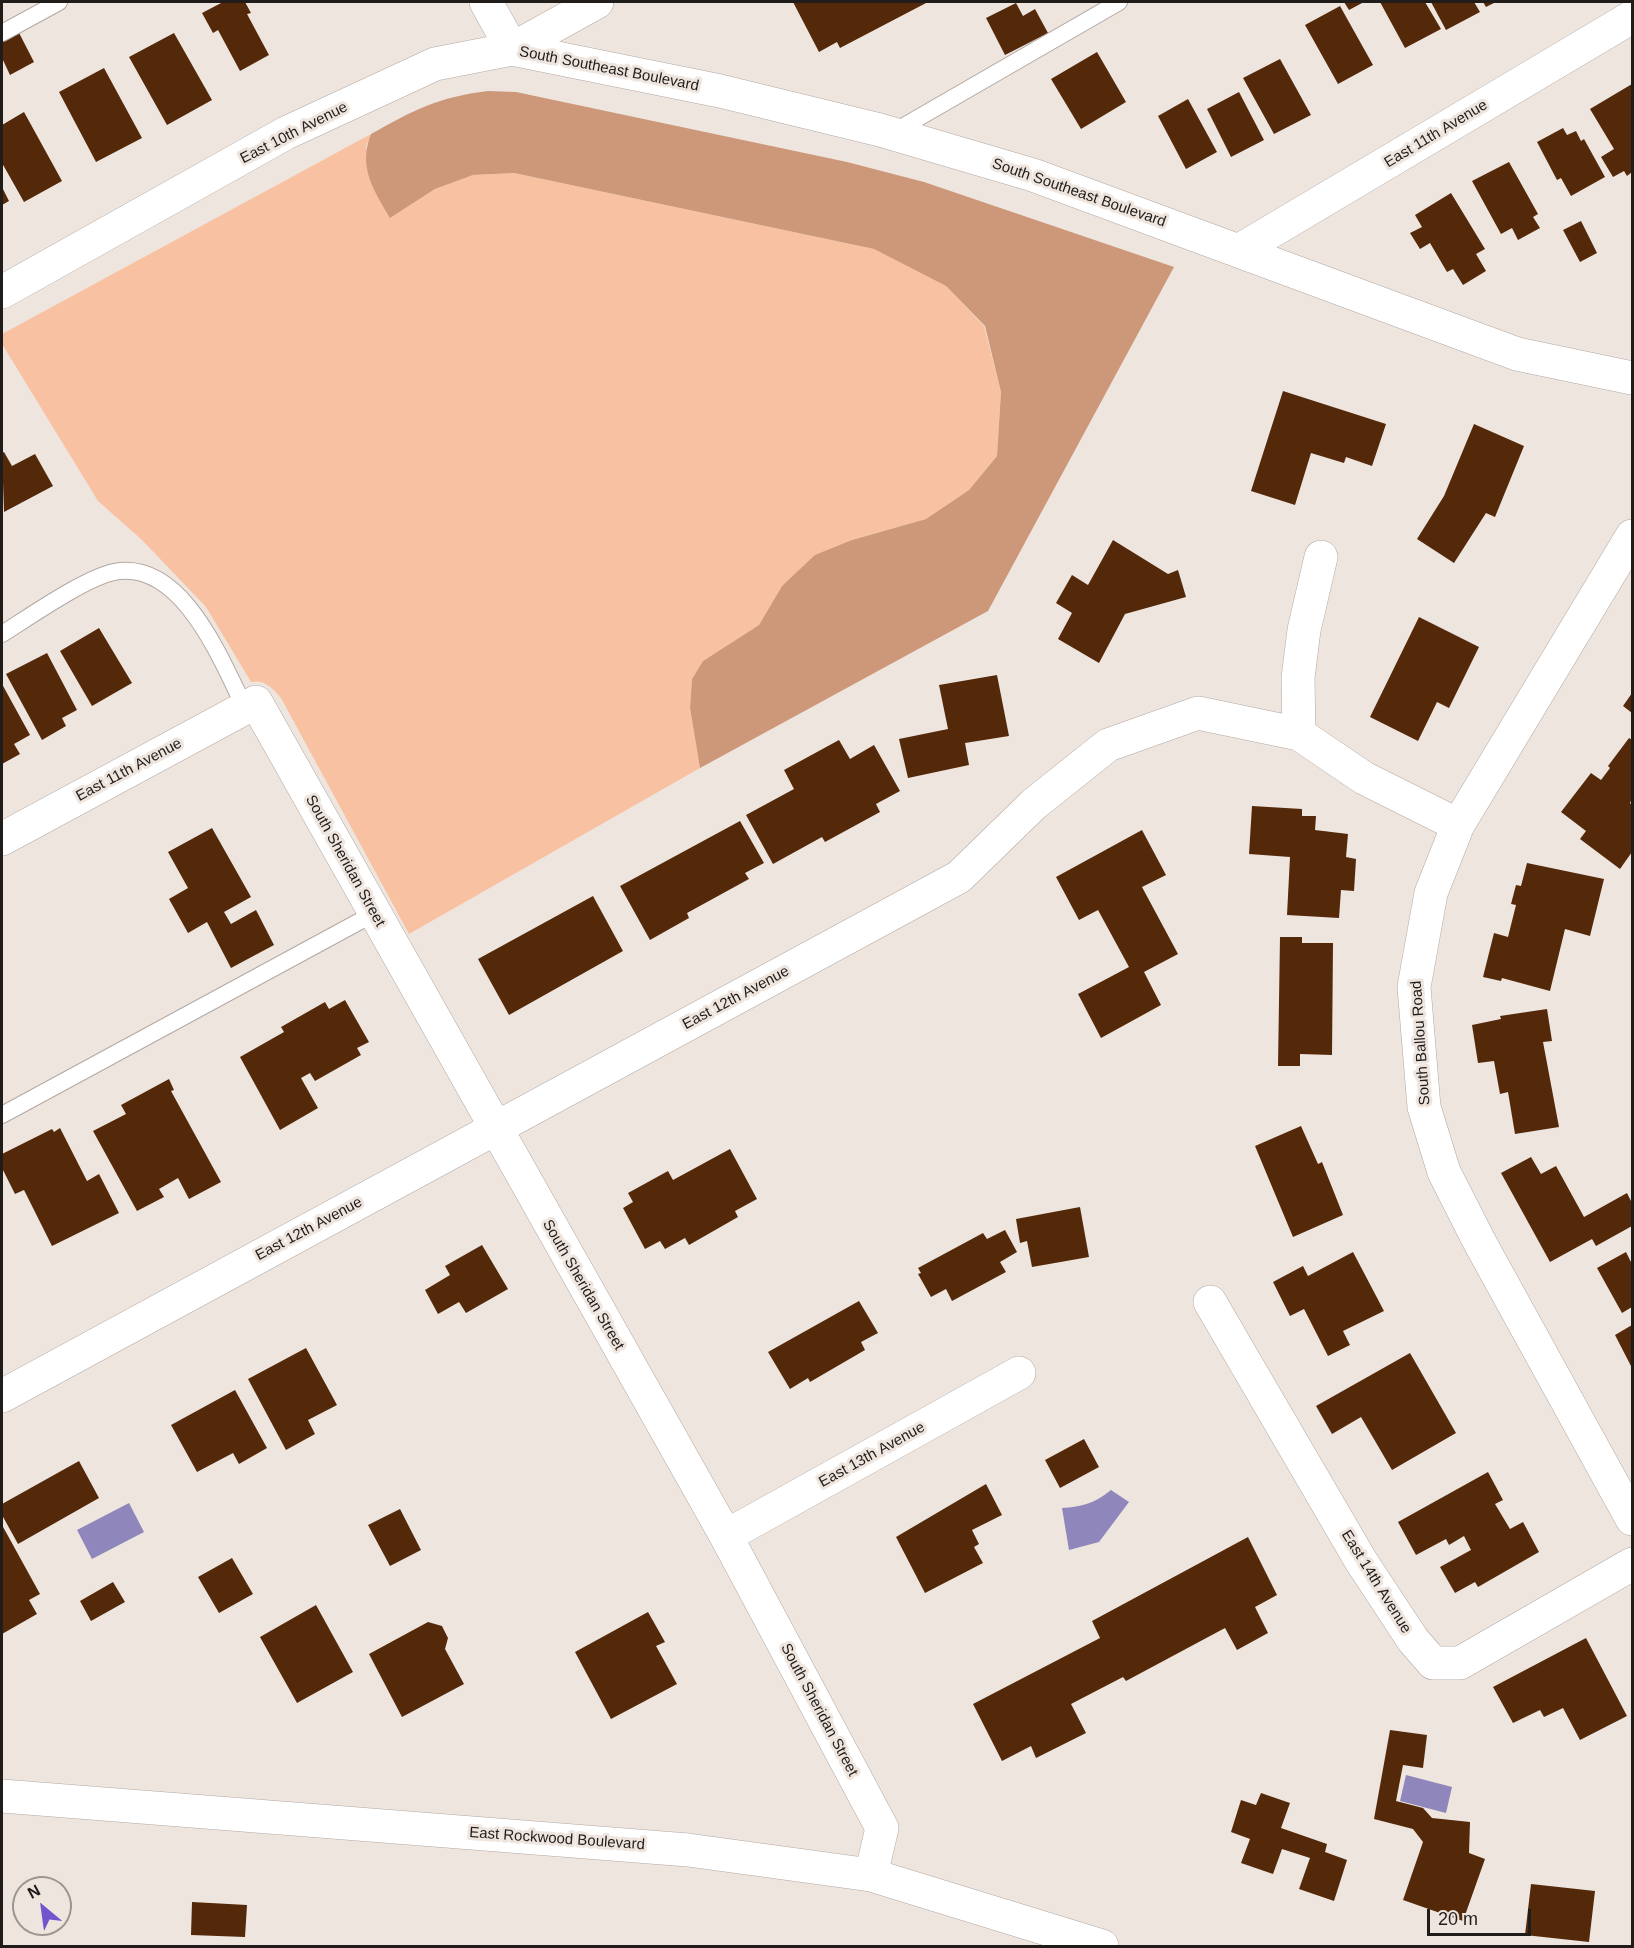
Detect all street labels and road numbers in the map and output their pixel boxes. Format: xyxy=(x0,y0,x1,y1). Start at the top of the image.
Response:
street label: South Southeast Boulevard xyxy=(518,43,700,95)
street label: East 11th Avenue xyxy=(1381,96,1491,172)
street label: East 10th Avenue xyxy=(237,98,351,168)
street label: South Southeast Boulevard xyxy=(990,155,1168,231)
street label: East 11th Avenue xyxy=(73,735,185,805)
street label: South Sheridan Street xyxy=(301,792,389,930)
street label: East 12th Avenue xyxy=(680,962,792,1034)
street label: South Ballou Road xyxy=(1408,980,1434,1106)
street label: East 12th Avenue xyxy=(253,1193,365,1265)
street label: South Sheridan Street xyxy=(538,1217,628,1353)
street label: East 13th Avenue xyxy=(816,1418,928,1492)
street label: East 14th Avenue xyxy=(1337,1527,1415,1637)
street label: South Sheridan Street xyxy=(776,1641,862,1779)
street label: East Rockwood Boulevard xyxy=(469,1824,645,1854)

